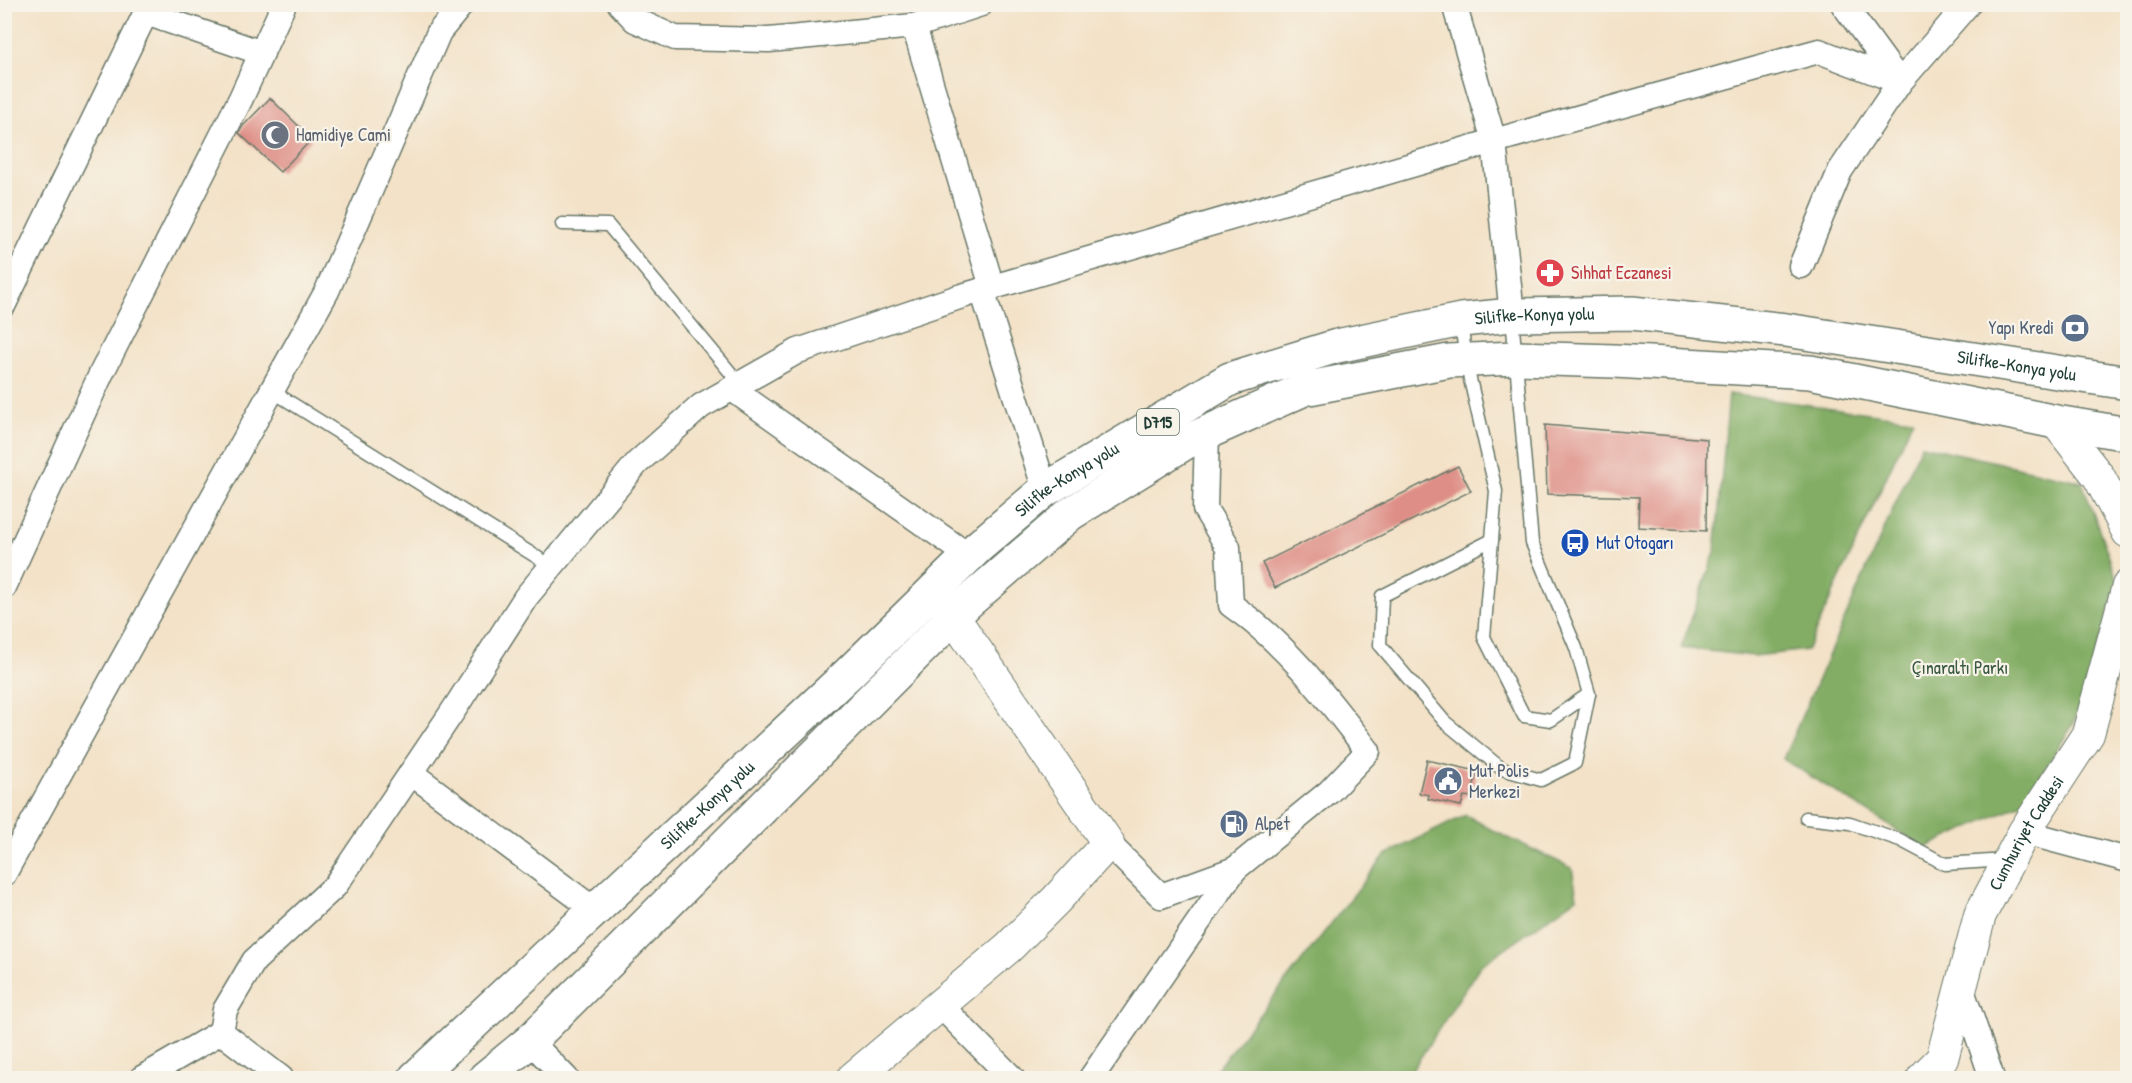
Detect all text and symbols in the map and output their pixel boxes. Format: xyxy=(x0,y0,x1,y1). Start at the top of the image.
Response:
mosque icon: Hamidiye Cami xyxy=(259,119,291,151)
place label: Hamidiye Cami xyxy=(296,122,391,147)
pharmacy icon: Sıhhat Eczanesi xyxy=(1534,257,1566,289)
place label: Sıhhat Eczanesi xyxy=(1571,260,1672,285)
street label: Silifke-Konya yolu xyxy=(1473,301,1595,331)
bank icon: Yapı Kredi xyxy=(2059,312,2091,344)
place label: Yapı Kredi xyxy=(1989,315,2054,340)
street label: Silifke-Konya yolu xyxy=(1956,344,2078,387)
road number: D715 xyxy=(1137,409,1179,435)
street label: Silifke-Konya yolu xyxy=(1009,436,1123,522)
bus stop icon: Mut Otogarı xyxy=(1559,527,1591,559)
place label: Mut Otogarı xyxy=(1596,530,1674,555)
park label: Çınaraltı Parkı xyxy=(1912,655,2008,680)
street label: Silifke-Konya yolu xyxy=(655,755,760,855)
place label: Mut Polis Merkezi xyxy=(1469,758,1529,804)
public building icon: Mut Polis Merkezi xyxy=(1432,765,1464,797)
street label: Cumhuriyet Caddesi xyxy=(1982,771,2070,895)
fuel station icon: Alpet xyxy=(1218,808,1250,840)
place label: Alpet xyxy=(1255,811,1290,836)

